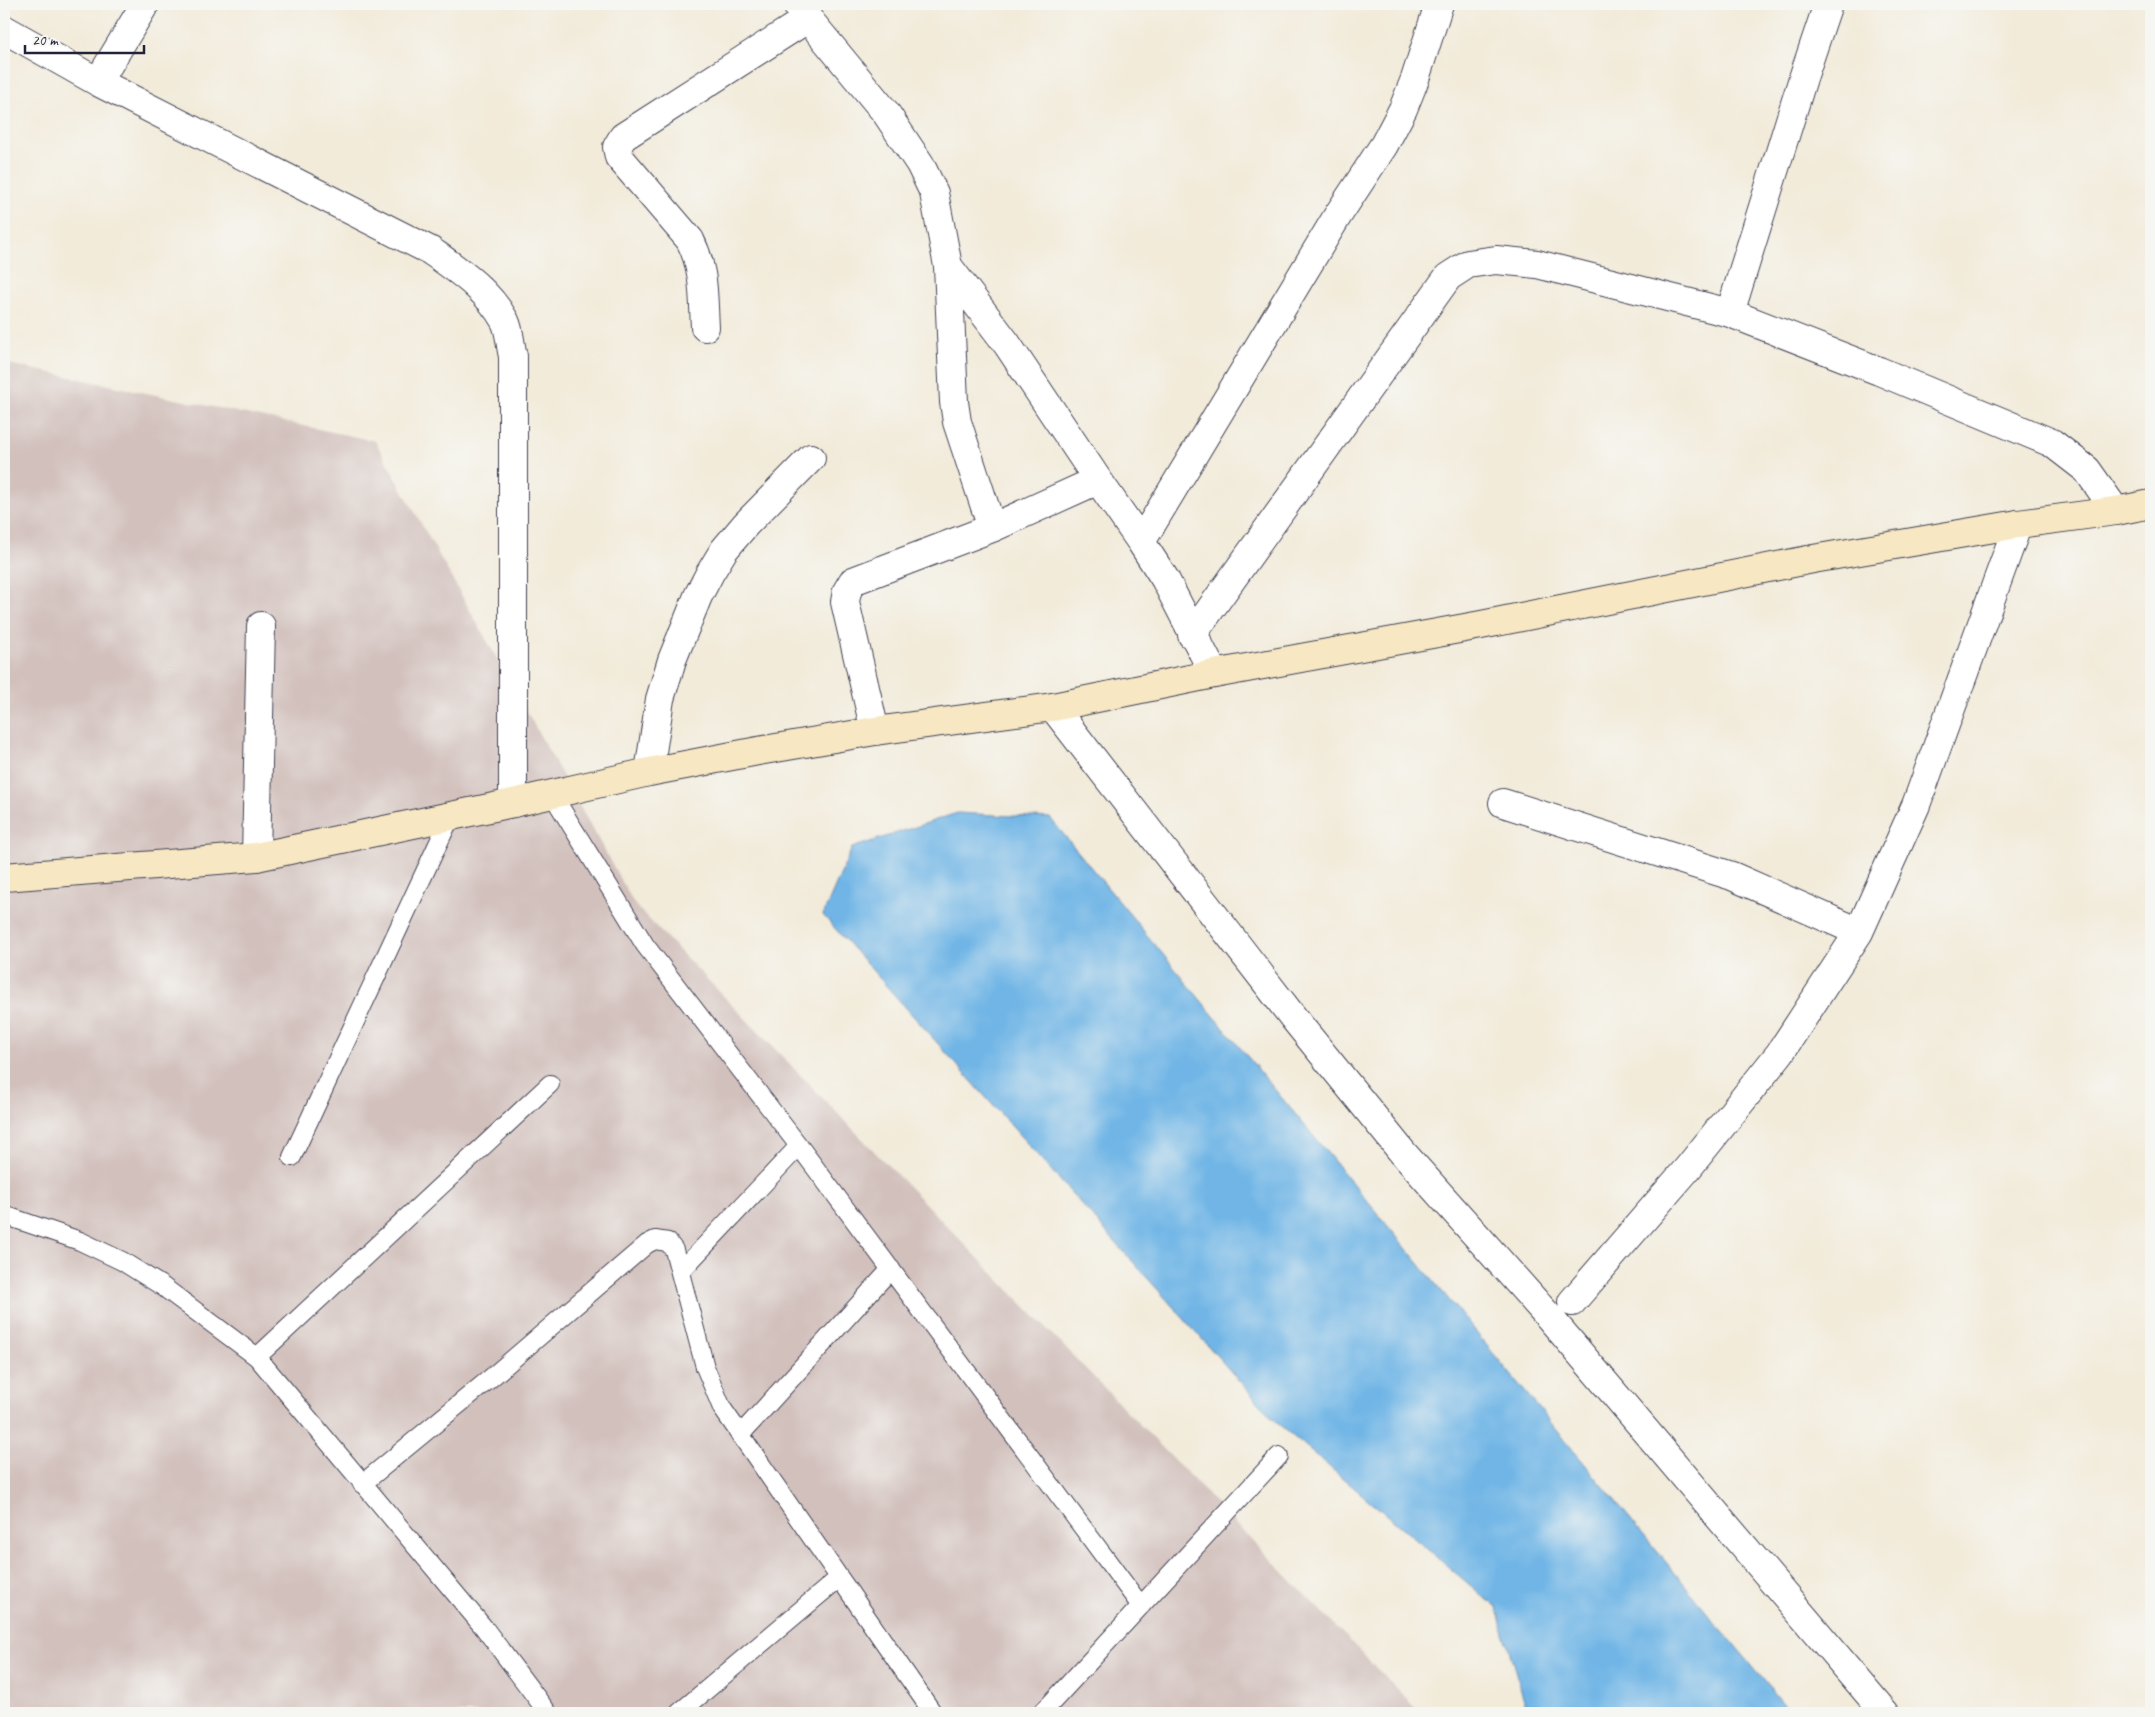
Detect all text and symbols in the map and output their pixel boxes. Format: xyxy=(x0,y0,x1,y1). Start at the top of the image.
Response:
scale bar xyxy=(25,22,144,54)
text: 20 m xyxy=(32,31,59,50)

